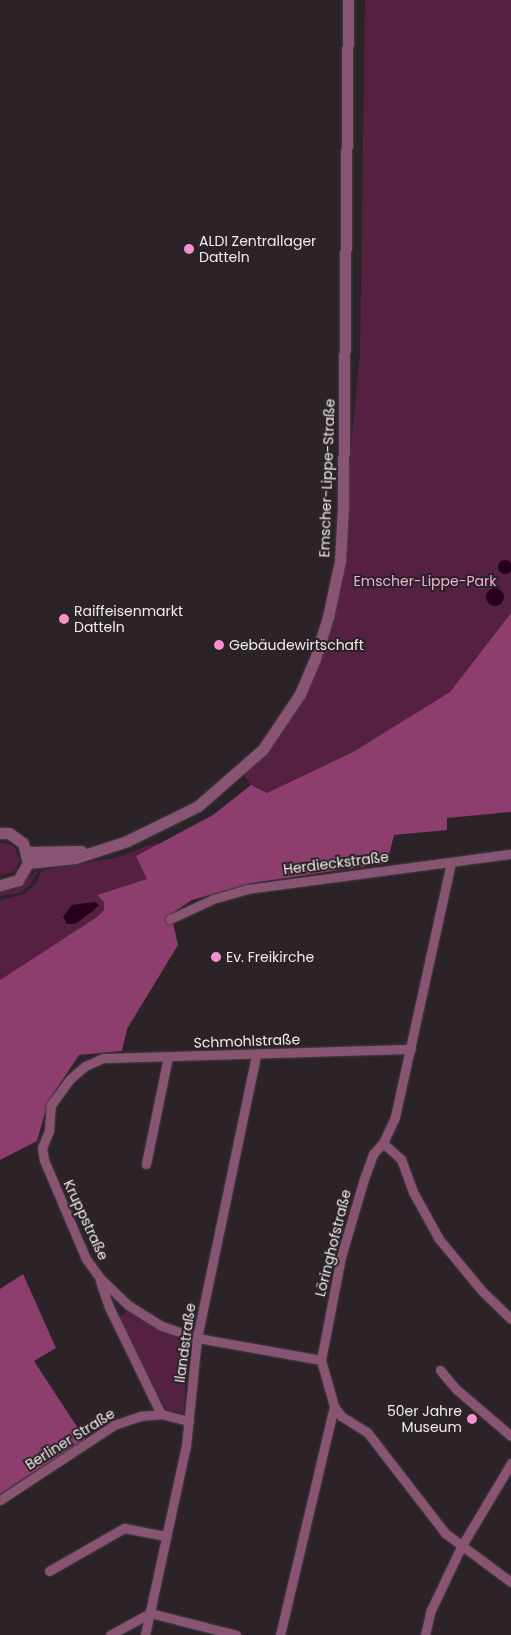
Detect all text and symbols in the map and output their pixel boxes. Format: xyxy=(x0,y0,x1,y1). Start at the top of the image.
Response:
place label: ALDI Zentrallager Datteln xyxy=(199,233,316,266)
marker: ALDI Zentrallager Datteln xyxy=(183,243,195,255)
street label: Emscher-Lippe-Straße xyxy=(316,398,338,558)
park label: Emscher-Lippe-Park xyxy=(354,573,496,589)
place label: Raiffeisenmarkt Datteln xyxy=(74,603,183,636)
marker: Raiffeisenmarkt Datteln xyxy=(58,613,70,625)
place label: Gebäudewirtschaft xyxy=(229,637,364,653)
marker: Gebäudewirtschaft xyxy=(213,639,225,651)
street label: Herdieckstraße xyxy=(282,848,390,878)
place label: Ev. Freikirche xyxy=(226,949,314,965)
marker: Ev. Freikirche xyxy=(210,951,222,963)
street label: Schmohlstraße xyxy=(193,1031,301,1051)
street label: Kruppstraße xyxy=(60,1177,112,1263)
street label: Löringhofstraße xyxy=(312,1188,354,1298)
street label: Ilandstraße xyxy=(171,1302,199,1384)
place label: 50er Jahre Museum xyxy=(387,1403,462,1435)
street label: Berliner Straße xyxy=(22,1405,118,1473)
marker: 50er Jahre Museum xyxy=(466,1413,478,1425)

